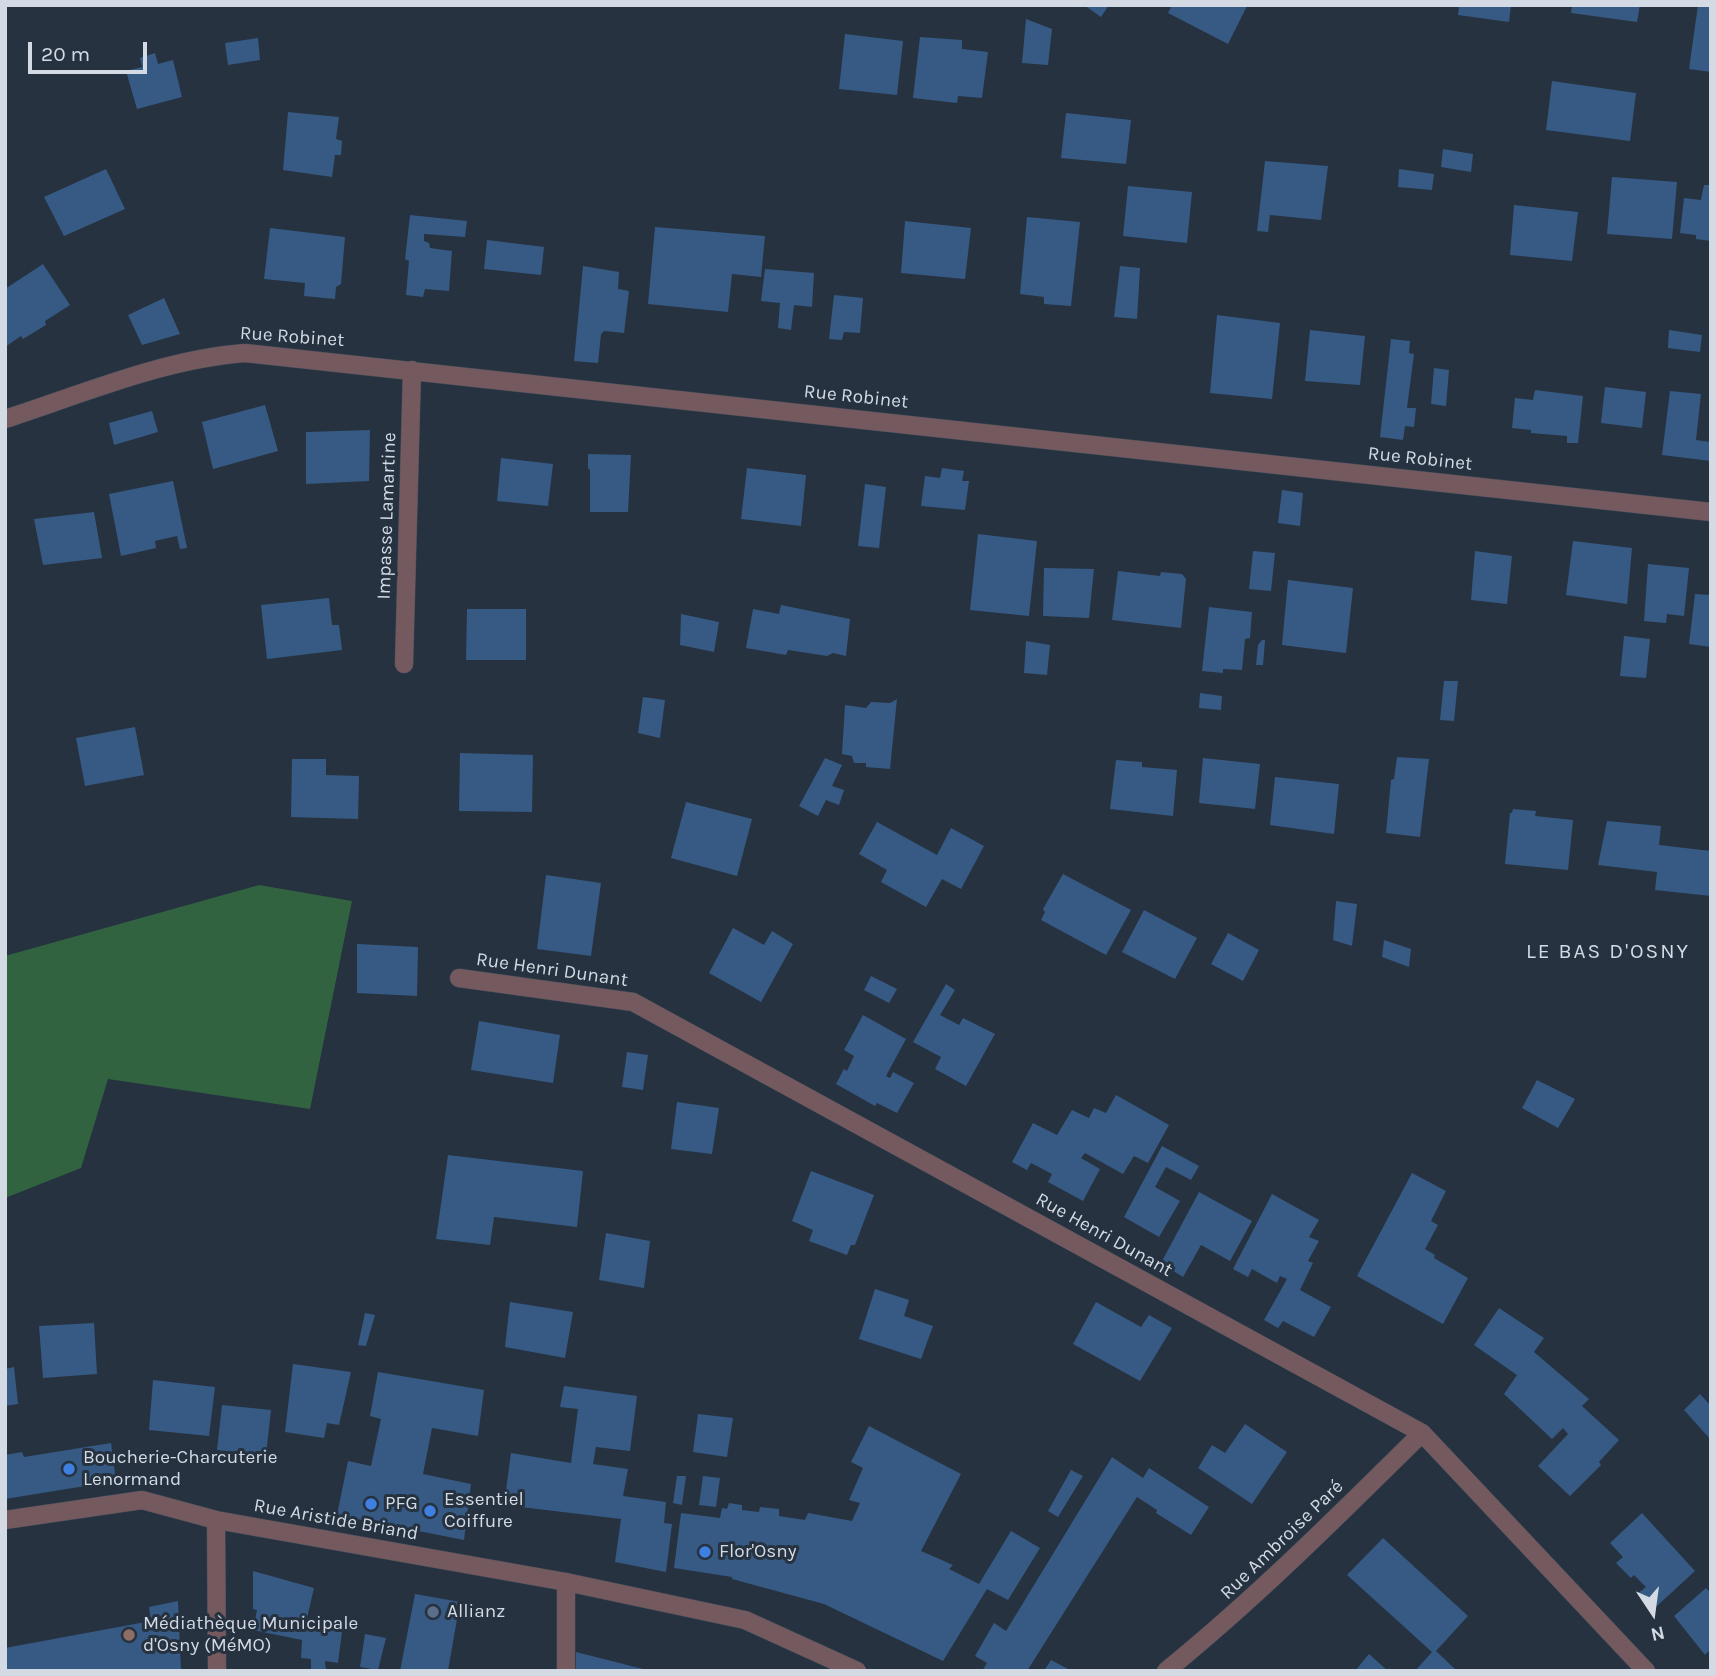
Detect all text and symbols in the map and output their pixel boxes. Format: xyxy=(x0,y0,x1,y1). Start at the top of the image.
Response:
scale bar xyxy=(32,28,150,72)
text: 20 m xyxy=(41,42,90,66)
street label: Rue Robinet xyxy=(239,322,345,352)
street label: Rue Robinet xyxy=(803,380,909,414)
street label: Impasse Lamartine xyxy=(373,432,401,600)
street label: Rue Robinet xyxy=(1367,442,1473,476)
district label: LE BAS D'OSNY xyxy=(1528,939,1688,965)
street label: Rue Henri Dunant xyxy=(475,948,629,992)
street label: Rue Henri Dunant xyxy=(1032,1188,1176,1282)
place label: Boucherie-Charcuterie Lenormand xyxy=(83,1447,278,1491)
marker: Boucherie-Charcuterie Lenormand xyxy=(61,1461,77,1477)
street label: Rue Ambroise Paré xyxy=(1216,1475,1348,1605)
place label: Essentiel Coiffure xyxy=(444,1489,524,1533)
place label: PFG xyxy=(385,1493,418,1515)
street label: Rue Aristide Briand xyxy=(252,1494,420,1546)
marker: PFG xyxy=(363,1496,379,1512)
marker: Essentiel Coiffure xyxy=(422,1503,438,1519)
place label: Flor'Osny xyxy=(719,1541,797,1563)
marker: Flor'Osny xyxy=(697,1544,713,1560)
north arrow xyxy=(1618,1578,1688,1648)
place label: Allianz xyxy=(447,1601,505,1623)
marker: Allianz xyxy=(425,1604,441,1620)
place label: Médiathèque Municipale d'Osny (MéMO) xyxy=(143,1613,358,1657)
text: N xyxy=(1649,1621,1667,1646)
marker: Médiathèque Municipale d'Osny (MéMO) xyxy=(121,1627,137,1643)

